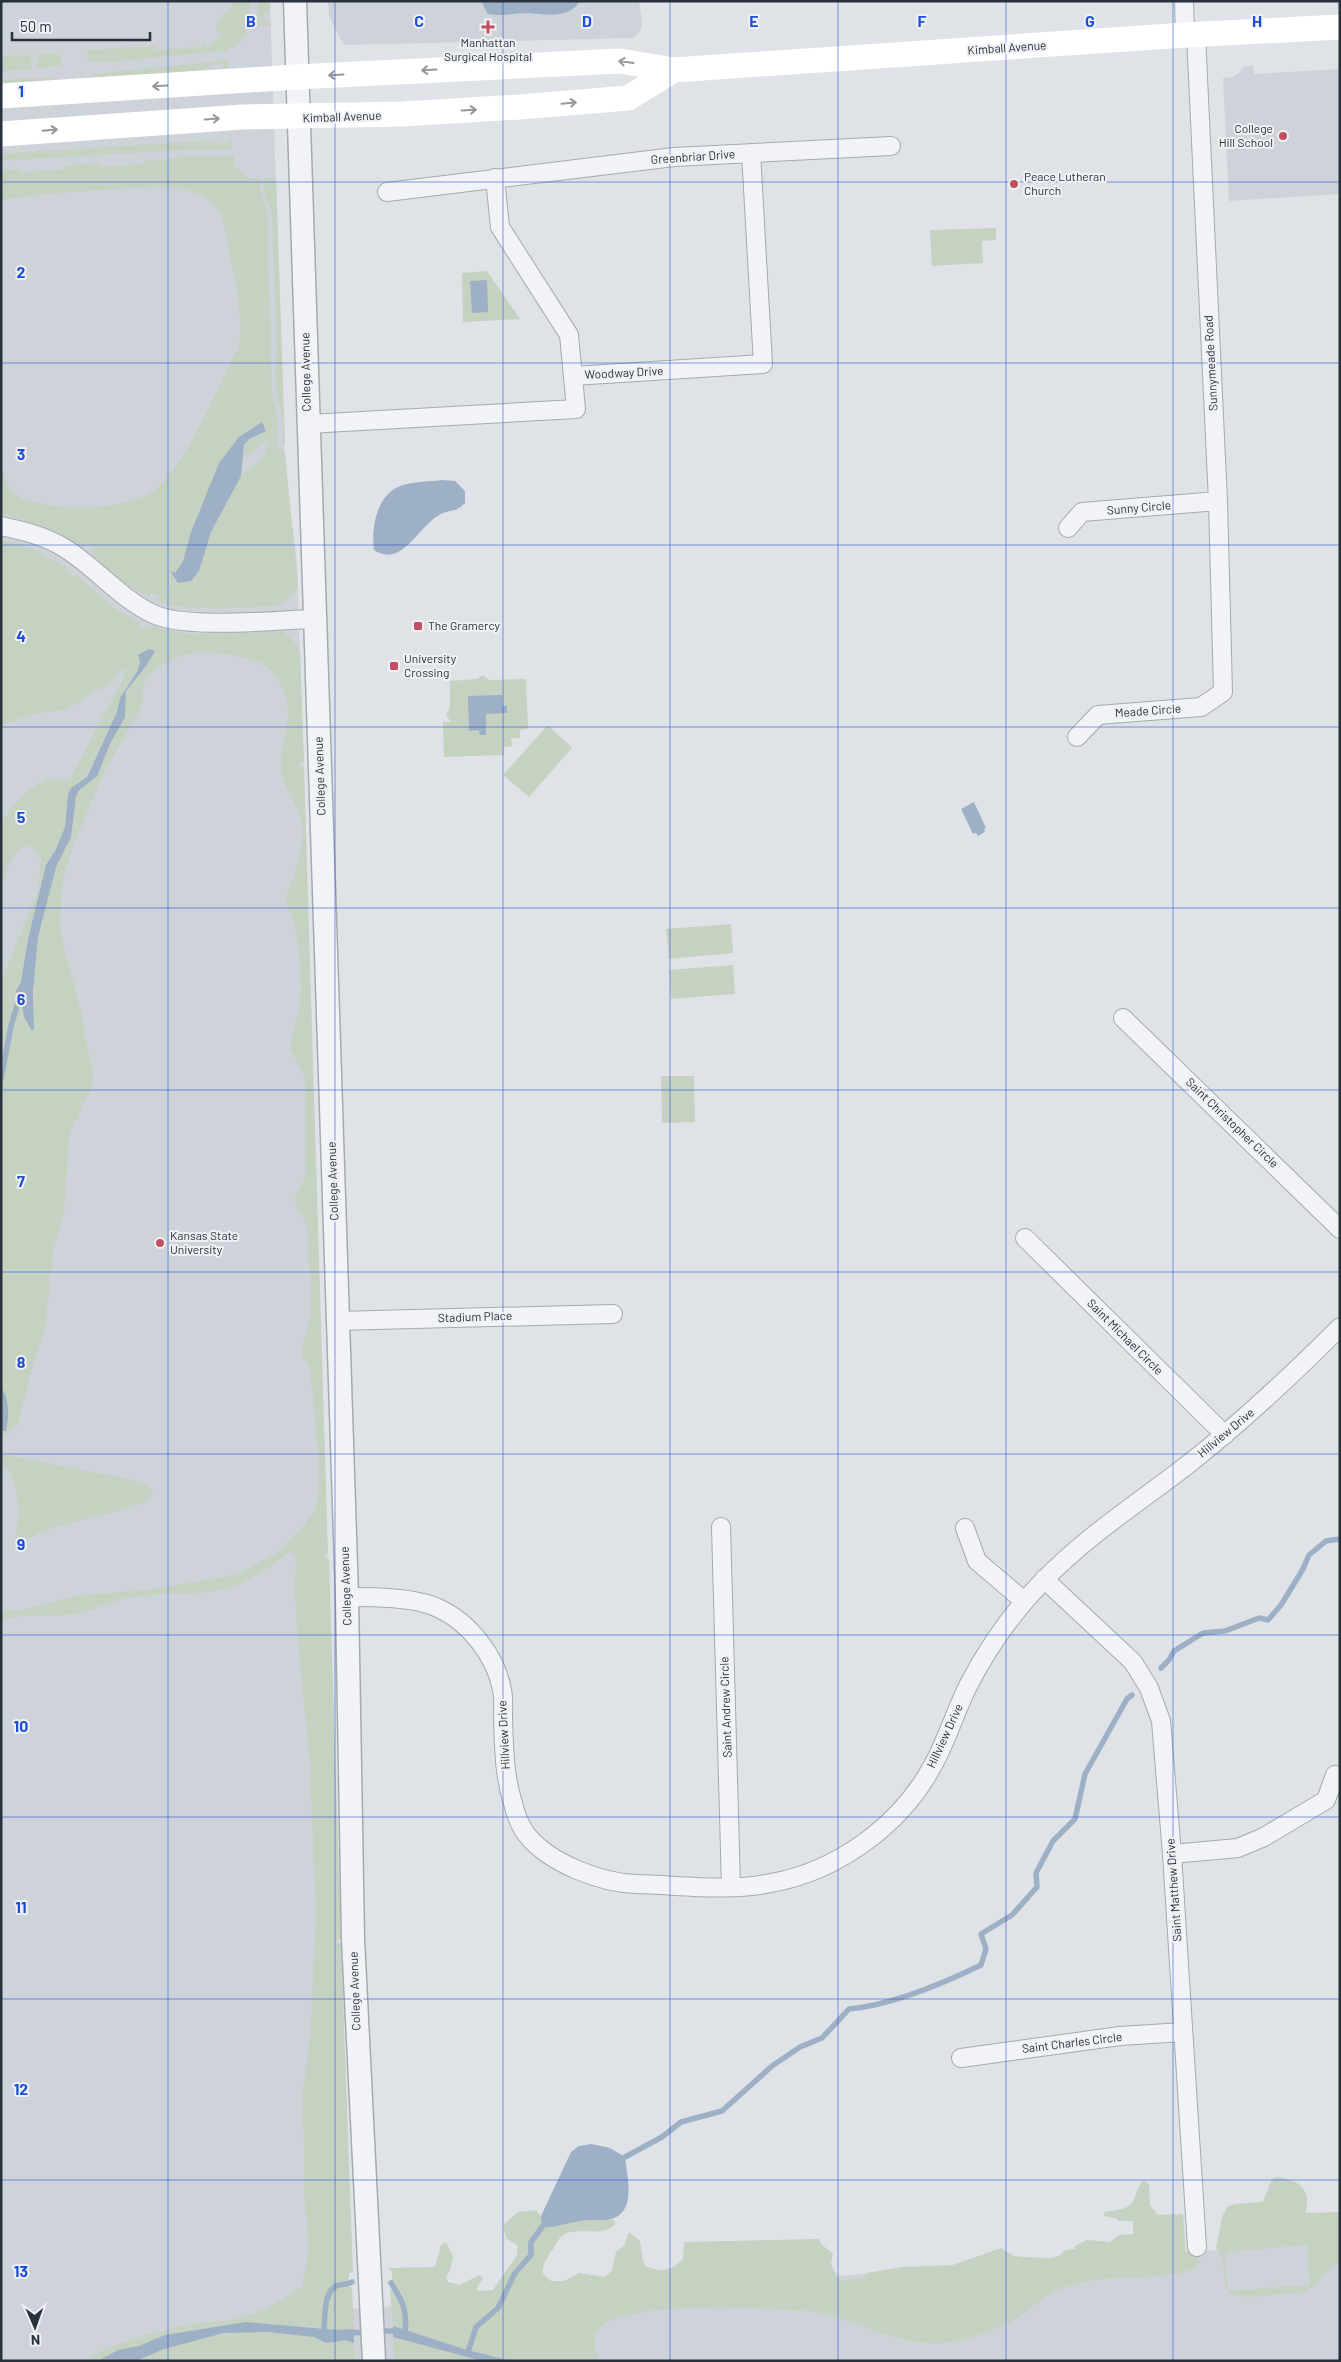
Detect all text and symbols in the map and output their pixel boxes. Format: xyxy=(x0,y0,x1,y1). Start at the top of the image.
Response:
scale bar xyxy=(12,10,150,42)
text: B xyxy=(246,11,256,30)
text: C xyxy=(414,11,424,30)
text: D xyxy=(582,11,592,30)
text: E xyxy=(749,11,759,30)
text: F xyxy=(918,11,927,30)
text: G xyxy=(1085,11,1095,30)
text: H xyxy=(1252,11,1262,30)
text: 50 m xyxy=(20,17,52,35)
marker: Manhattan Surgical Hospital xyxy=(481,20,495,34)
place label: Manhattan Surgical Hospital xyxy=(444,35,532,63)
street label: Kimball Avenue xyxy=(967,37,1047,57)
one-way arrow xyxy=(619,57,635,67)
one-way arrow xyxy=(422,66,438,75)
one-way arrow xyxy=(328,71,344,80)
text: 1 xyxy=(18,81,24,100)
one-way arrow xyxy=(153,82,169,91)
one-way arrow xyxy=(560,98,576,108)
one-way arrow xyxy=(461,106,477,115)
street label: Kimball Avenue xyxy=(302,108,382,124)
one-way arrow xyxy=(204,115,220,124)
place label: College Hill School xyxy=(1219,121,1273,149)
one-way arrow xyxy=(42,125,58,135)
marker: College Hill School xyxy=(1277,130,1289,142)
street label: Greenbriar Drive xyxy=(650,146,736,166)
place label: Peace Lutheran Church xyxy=(1024,169,1106,197)
marker: Peace Lutheran Church xyxy=(1008,178,1020,190)
text: 2 xyxy=(17,262,26,281)
street label: Sunnymeade Road xyxy=(1200,315,1220,411)
street label: College Avenue xyxy=(297,332,313,412)
street label: Woodway Drive xyxy=(584,363,664,381)
text: 3 xyxy=(17,444,25,463)
street label: Sunny Circle xyxy=(1106,497,1172,517)
place label: The Gramercy xyxy=(428,618,501,632)
marker: The Gramercy xyxy=(412,620,424,632)
text: 4 xyxy=(16,626,26,645)
place label: University Crossing xyxy=(404,651,457,679)
marker: University Crossing xyxy=(388,660,400,672)
street label: Meade Circle xyxy=(1114,701,1182,719)
street label: College Avenue xyxy=(311,736,327,816)
text: 5 xyxy=(17,807,26,826)
text: 6 xyxy=(17,989,26,1008)
street label: Saint Christopher Circle xyxy=(1183,1074,1282,1170)
street label: College Avenue xyxy=(324,1141,340,1221)
text: 7 xyxy=(17,1171,25,1190)
place label: Kansas State University xyxy=(170,1228,238,1256)
marker: Kansas State University xyxy=(154,1237,166,1249)
street label: Saint Michael Circle xyxy=(1085,1295,1167,1377)
street label: Stadium Place xyxy=(438,1308,512,1324)
text: 8 xyxy=(17,1352,26,1371)
street label: Hillview Drive xyxy=(1194,1405,1256,1460)
text: 9 xyxy=(17,1534,25,1553)
street label: College Avenue xyxy=(337,1546,353,1626)
street label: Saint Andrew Circle xyxy=(716,1656,734,1758)
street label: Hillview Drive xyxy=(494,1700,512,1770)
street label: Hillview Drive xyxy=(923,1701,965,1770)
text: 10 xyxy=(14,1716,28,1735)
street label: Saint Matthew Drive xyxy=(1162,1838,1184,1942)
text: 11 xyxy=(15,1897,27,1916)
street label: College Avenue xyxy=(346,1951,362,2031)
street label: Saint Charles Circle xyxy=(1021,2029,1123,2055)
text: 12 xyxy=(14,2079,28,2098)
text: 13 xyxy=(14,2261,28,2280)
north arrow xyxy=(10,2302,60,2352)
text: N xyxy=(31,2332,40,2349)

